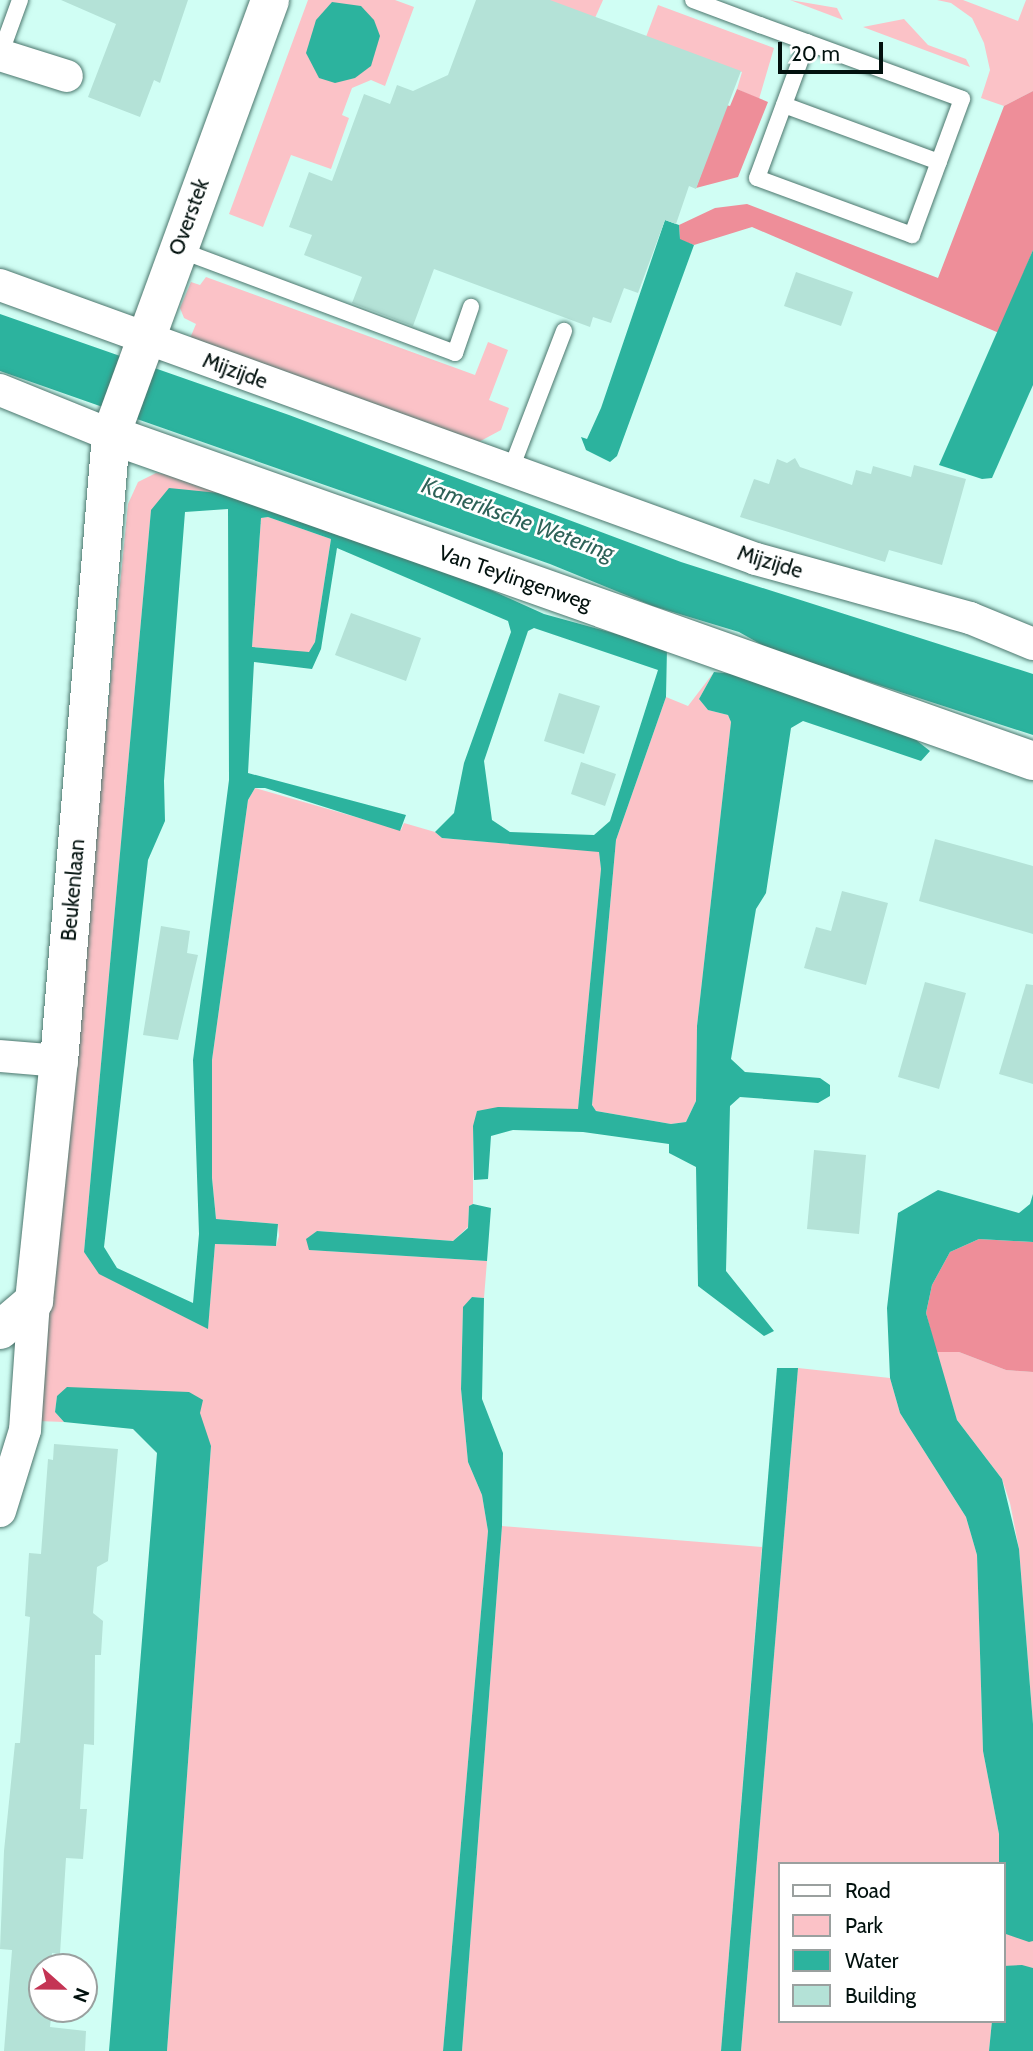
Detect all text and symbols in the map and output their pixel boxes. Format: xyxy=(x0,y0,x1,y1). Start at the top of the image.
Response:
scale bar xyxy=(781,28,886,72)
text: 20 m xyxy=(791,41,840,66)
street label: Overstek xyxy=(164,175,214,259)
street label: Mijzijde xyxy=(199,348,271,394)
water label: Kameriksche Wetering xyxy=(418,471,618,567)
street label: Van Teylingenweg xyxy=(435,540,595,616)
street label: Mijzijde xyxy=(734,540,806,584)
street label: Beukenlaan xyxy=(56,838,90,942)
legend xyxy=(778,1862,1005,2023)
text: Road xyxy=(845,1878,891,1903)
text: Park xyxy=(845,1913,883,1938)
text: Water xyxy=(845,1948,898,1973)
north arrow xyxy=(28,1953,98,2023)
text: Building xyxy=(845,1983,916,2008)
text: N xyxy=(68,1985,94,2005)

